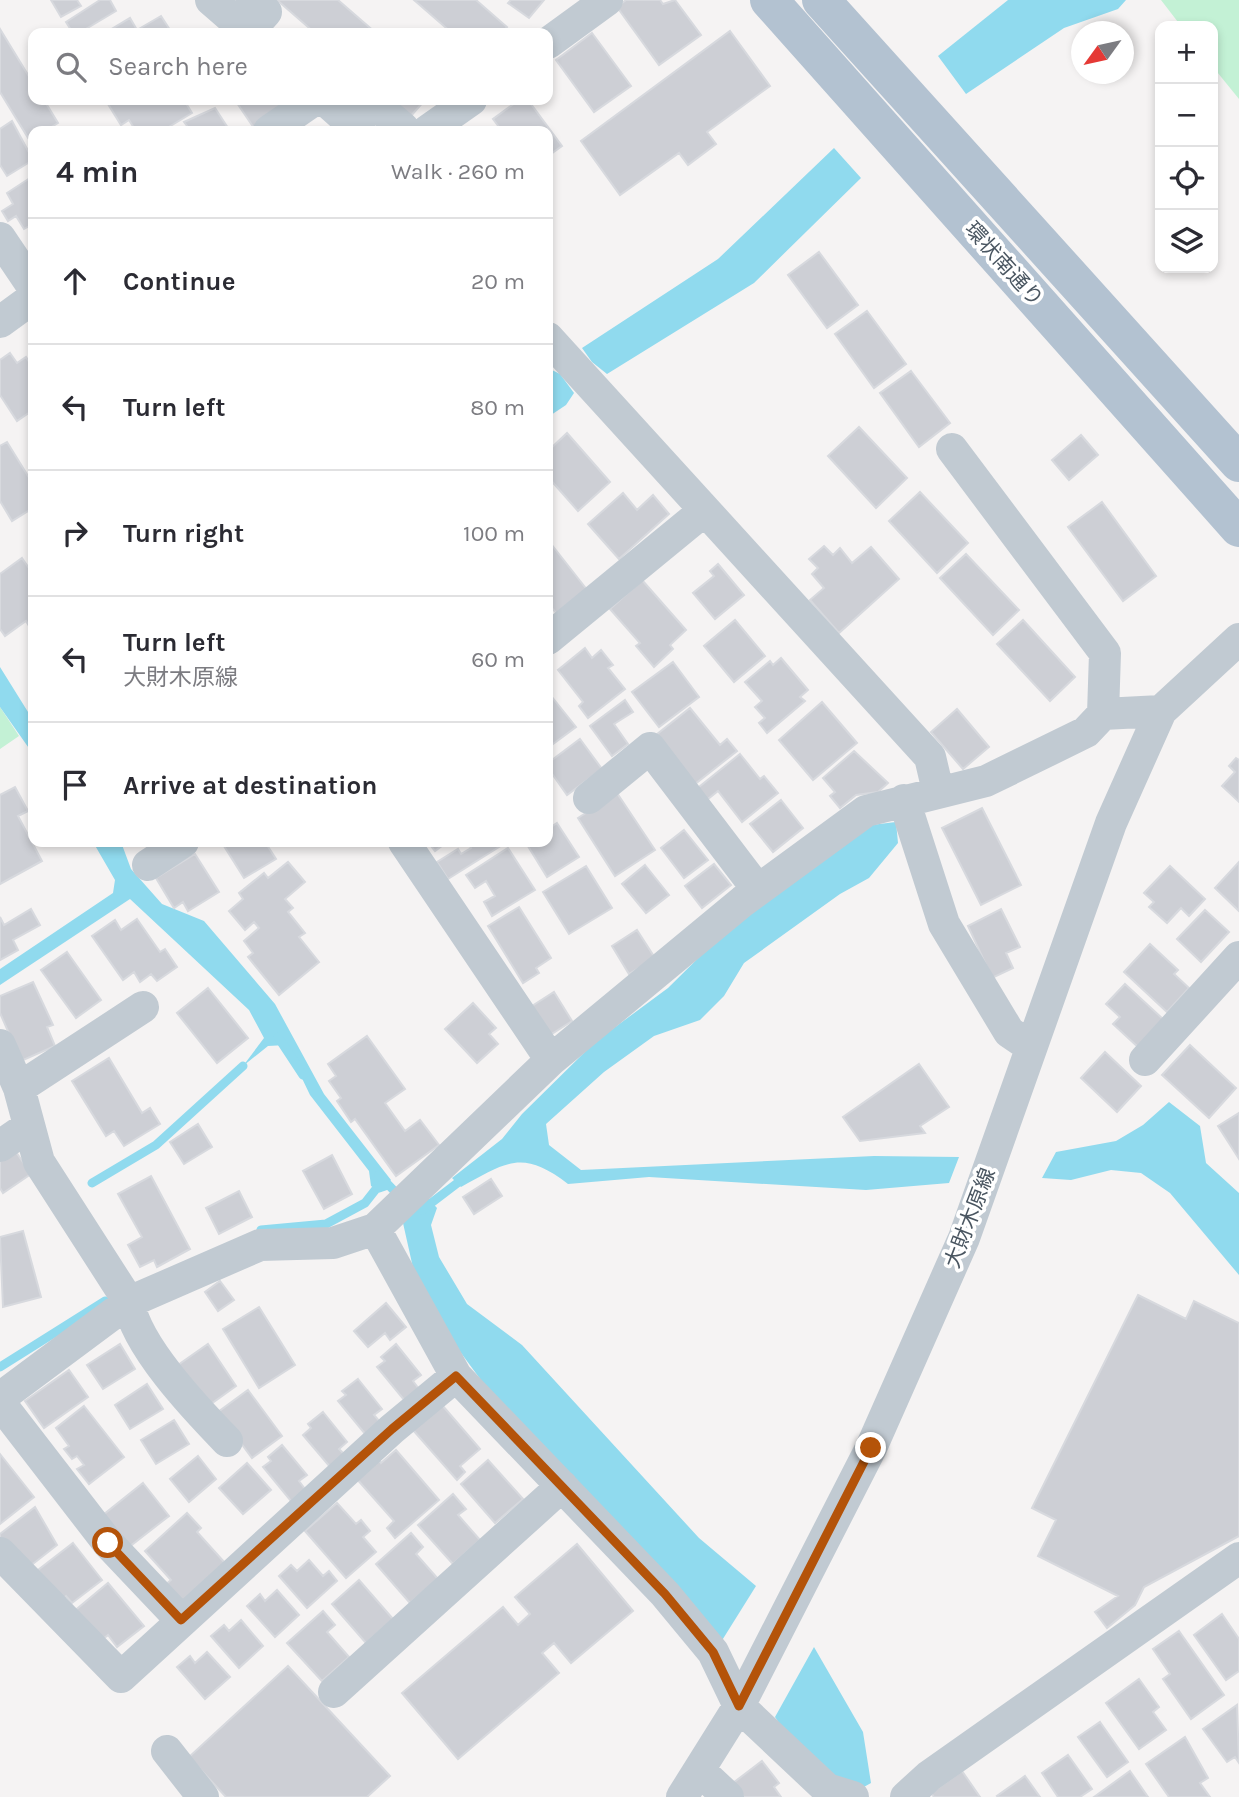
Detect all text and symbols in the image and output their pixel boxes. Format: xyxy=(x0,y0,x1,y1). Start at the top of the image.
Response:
north arrow xyxy=(1071,21,1134,84)
map controls xyxy=(1155,21,1218,273)
button: + xyxy=(1155,21,1218,84)
search box xyxy=(28,28,553,105)
icon: search xyxy=(52,48,90,86)
text: Search here xyxy=(108,51,248,82)
button: − xyxy=(1155,84,1218,147)
button: locate xyxy=(1155,147,1218,210)
text: 4 min xyxy=(56,154,138,190)
text: Walk · 260 m xyxy=(391,158,525,185)
button: layers xyxy=(1155,210,1218,273)
street label: 環状南通り xyxy=(960,217,1048,311)
icon: ahead xyxy=(56,262,94,300)
text: Continue xyxy=(123,266,235,297)
text: 20 m xyxy=(471,268,525,295)
icon: left xyxy=(56,388,94,426)
text: Turn left xyxy=(123,392,225,423)
text: 80 m xyxy=(470,394,525,421)
icon: right xyxy=(56,514,94,552)
text: Turn right xyxy=(123,518,244,549)
text: 100 m xyxy=(463,520,525,547)
text: Turn left xyxy=(123,627,225,658)
icon: left xyxy=(56,640,94,678)
text: 60 m xyxy=(471,646,525,673)
text: 大財木原線 xyxy=(123,664,238,691)
icon: arrive xyxy=(56,766,94,804)
text: Arrive at destination xyxy=(123,770,377,801)
street label: 大財木原線 xyxy=(940,1165,1000,1271)
route end xyxy=(855,1432,886,1463)
route start xyxy=(92,1527,123,1558)

